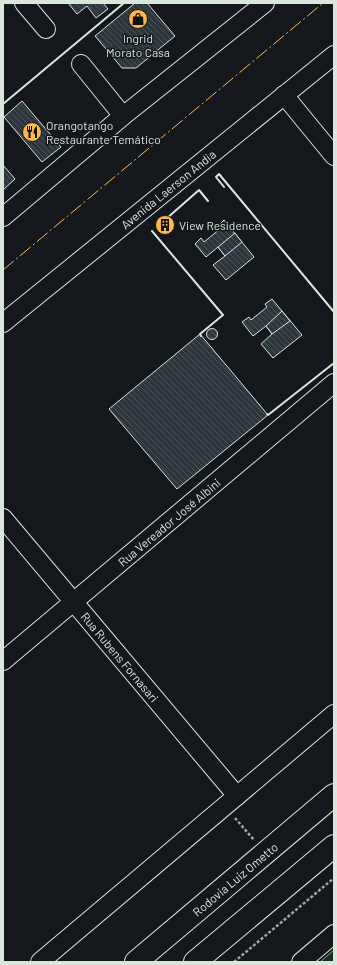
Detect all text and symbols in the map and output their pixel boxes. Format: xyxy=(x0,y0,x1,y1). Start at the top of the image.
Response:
shop icon: Ingrid Morato Casa xyxy=(127,8,149,30)
place label: Ingrid Morato Casa xyxy=(106,31,170,59)
place label: Orangotango Restaurante Temático xyxy=(46,118,161,146)
restaurant icon: Orangotango Restaurante Temático xyxy=(21,121,43,143)
street label: Avenida Laerson Andia xyxy=(118,147,218,231)
building icon: View Residence xyxy=(154,214,176,236)
place label: View Residence xyxy=(179,218,261,232)
street label: Rua Vereador José Albini xyxy=(115,475,223,569)
street label: Rua Rubens Fornasari xyxy=(78,609,162,705)
street label: Rodovia Luiz Ometto xyxy=(190,839,280,919)

